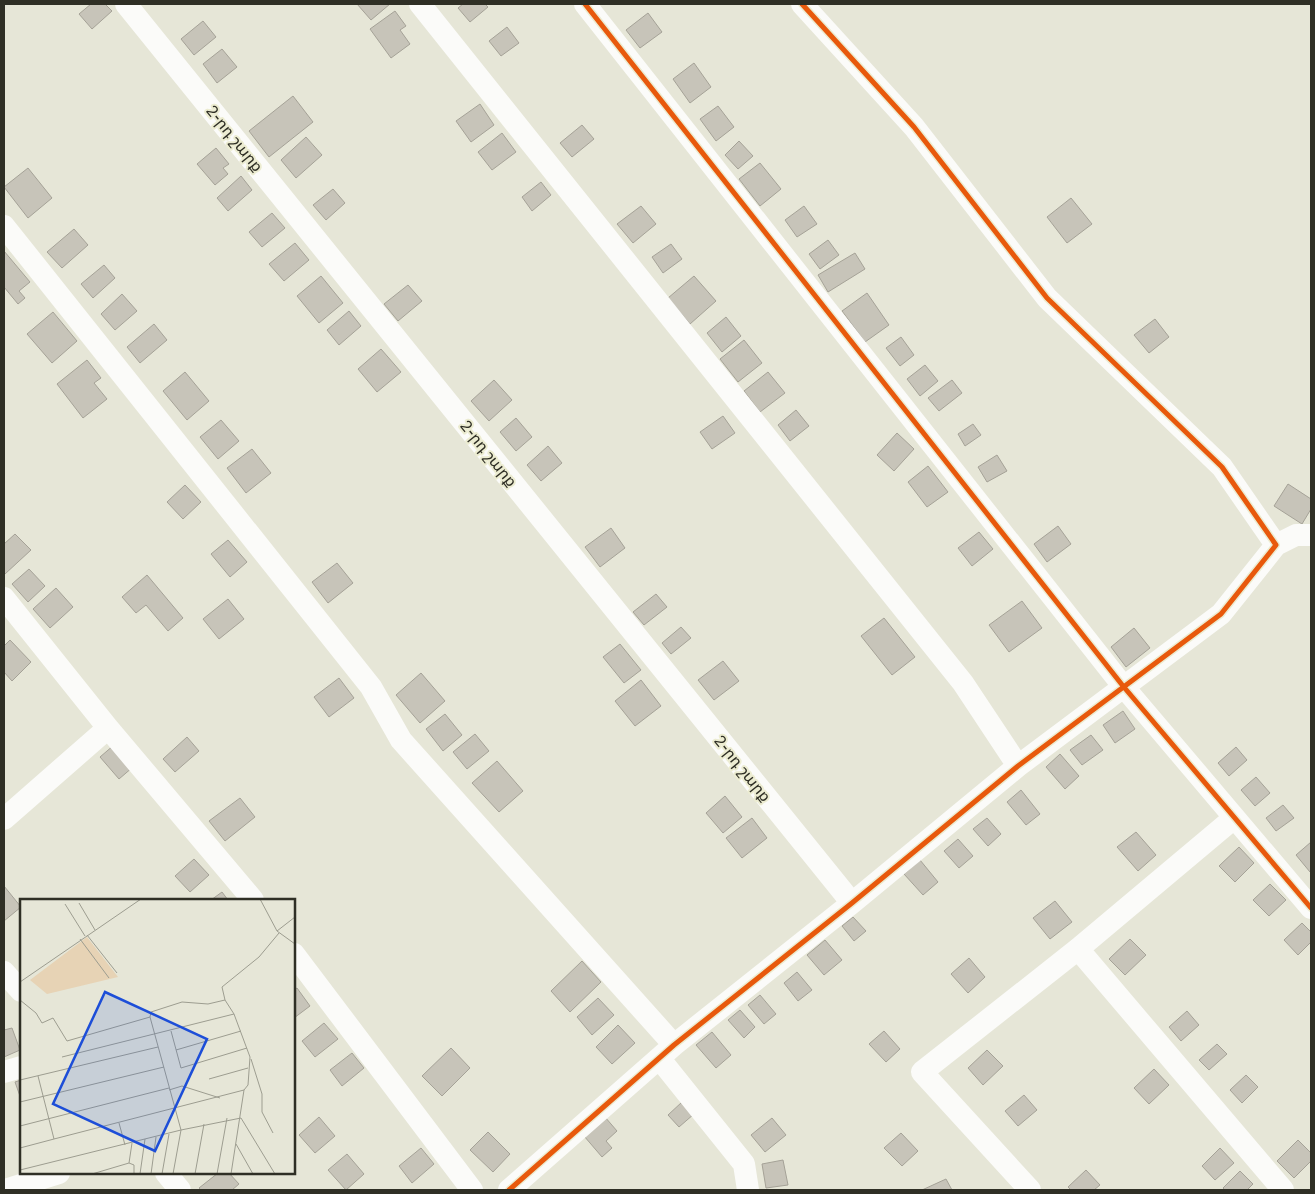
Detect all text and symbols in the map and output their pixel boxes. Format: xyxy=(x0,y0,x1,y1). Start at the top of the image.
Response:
street label: 2-րդ շարք xyxy=(202,101,268,175)
street label: 2-րդ շարք xyxy=(456,416,522,490)
street label: 2-րդ շարք xyxy=(710,731,776,805)
inset map xyxy=(20,899,295,1174)

